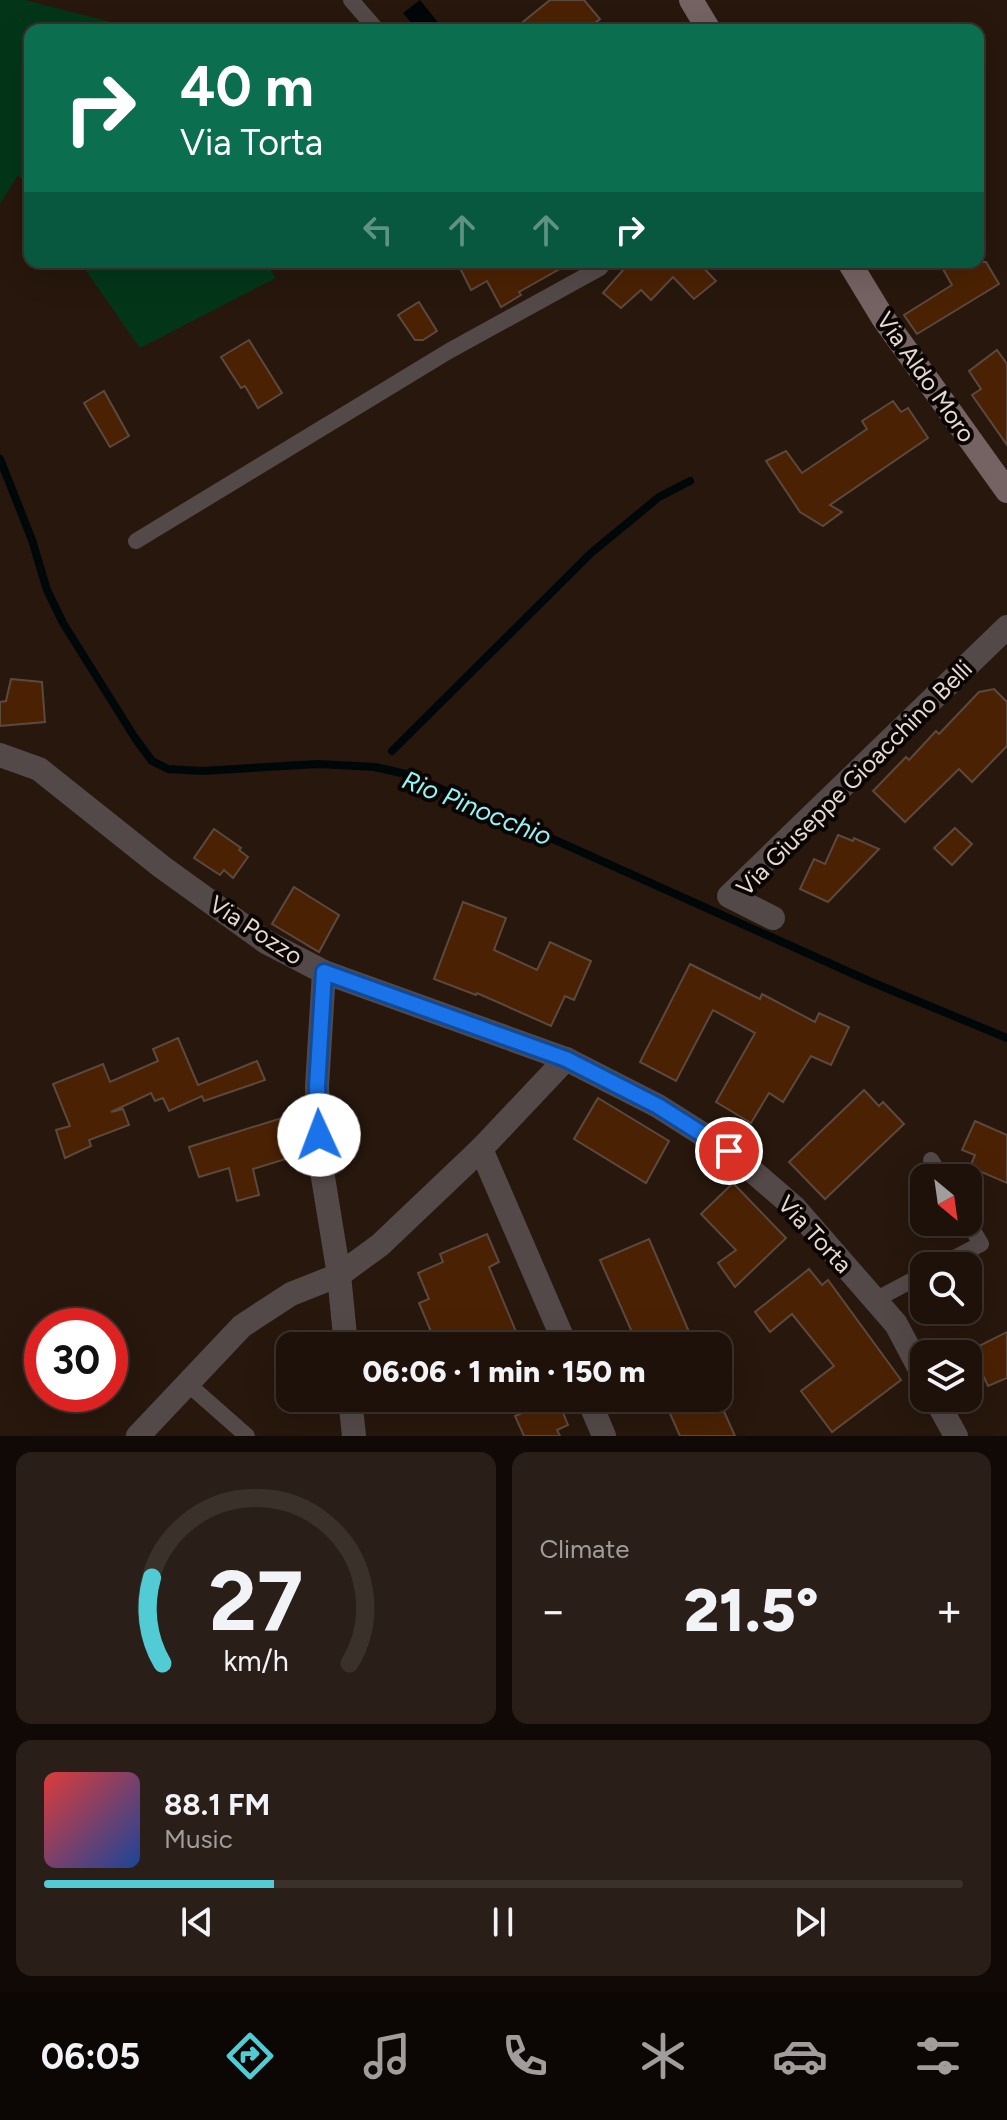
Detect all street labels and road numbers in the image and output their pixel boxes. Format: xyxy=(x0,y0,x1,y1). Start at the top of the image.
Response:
street label: Via Aldo Moro xyxy=(871,306,981,448)
street label: Via Giuseppe Gioacchino Belli xyxy=(730,654,978,902)
street label: Via Pozzo xyxy=(204,889,308,971)
street label: Via Torta xyxy=(772,1189,858,1279)

